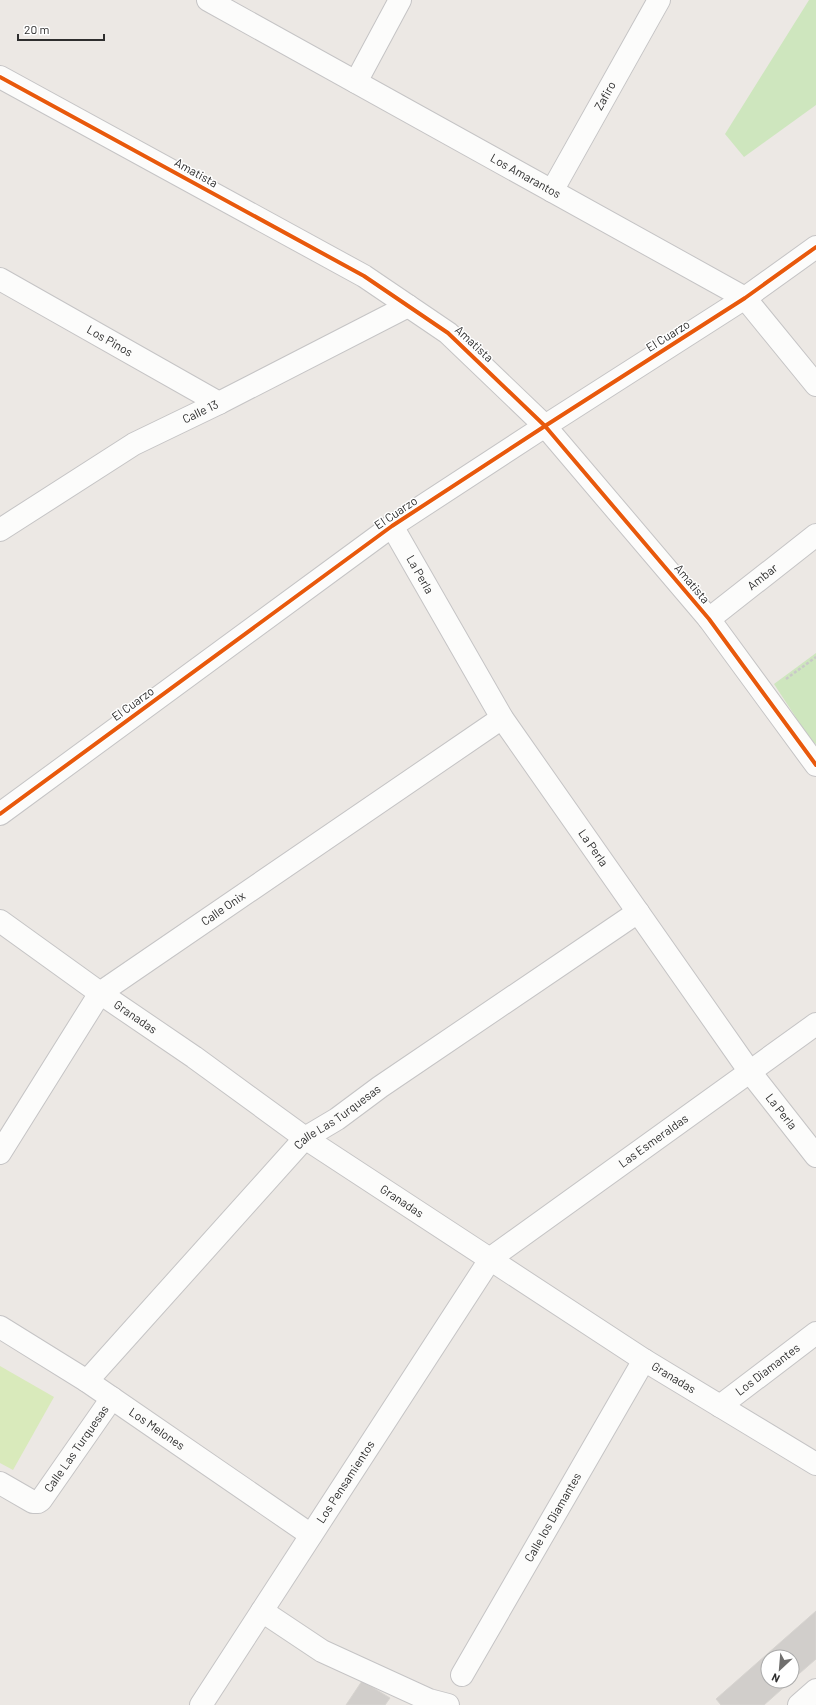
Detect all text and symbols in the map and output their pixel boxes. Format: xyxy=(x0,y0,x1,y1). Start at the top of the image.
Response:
scale bar xyxy=(18,16,104,42)
text: 20 m xyxy=(24,22,50,36)
street label: Zafiro xyxy=(591,78,618,112)
street label: Los Amarantos xyxy=(488,150,564,201)
street label: Amatista xyxy=(173,155,220,190)
street label: El Cuarzo xyxy=(643,316,692,354)
street label: Los Pinos xyxy=(85,322,136,359)
street label: Amatista xyxy=(453,322,497,364)
street label: Calle 13 xyxy=(180,396,220,426)
street label: El Cuarzo xyxy=(371,493,419,532)
street label: La Perla xyxy=(404,552,437,596)
street label: Ambar xyxy=(744,560,780,592)
street label: Amatista xyxy=(672,561,713,606)
street label: El Cuarzo xyxy=(109,683,156,723)
street label: La Perla xyxy=(576,826,612,869)
street label: Calle Onix xyxy=(198,888,248,928)
street label: Granadas xyxy=(112,997,160,1036)
street label: Calle Las Turquesas xyxy=(290,1081,383,1152)
street label: La Perla xyxy=(764,1090,800,1132)
street label: Las Esmeraldas xyxy=(615,1110,690,1170)
street label: Granadas xyxy=(378,1181,427,1220)
street label: Los Diamantes xyxy=(732,1340,802,1398)
street label: Granadas xyxy=(649,1358,699,1396)
street label: Calle Las Turquesas xyxy=(41,1402,111,1495)
street label: Los Melones xyxy=(127,1404,188,1452)
street label: Los Pensamientos xyxy=(313,1437,377,1525)
street label: Calle los Diamantes xyxy=(521,1470,584,1564)
north arrow xyxy=(760,1649,800,1689)
text: N xyxy=(769,1671,782,1686)

